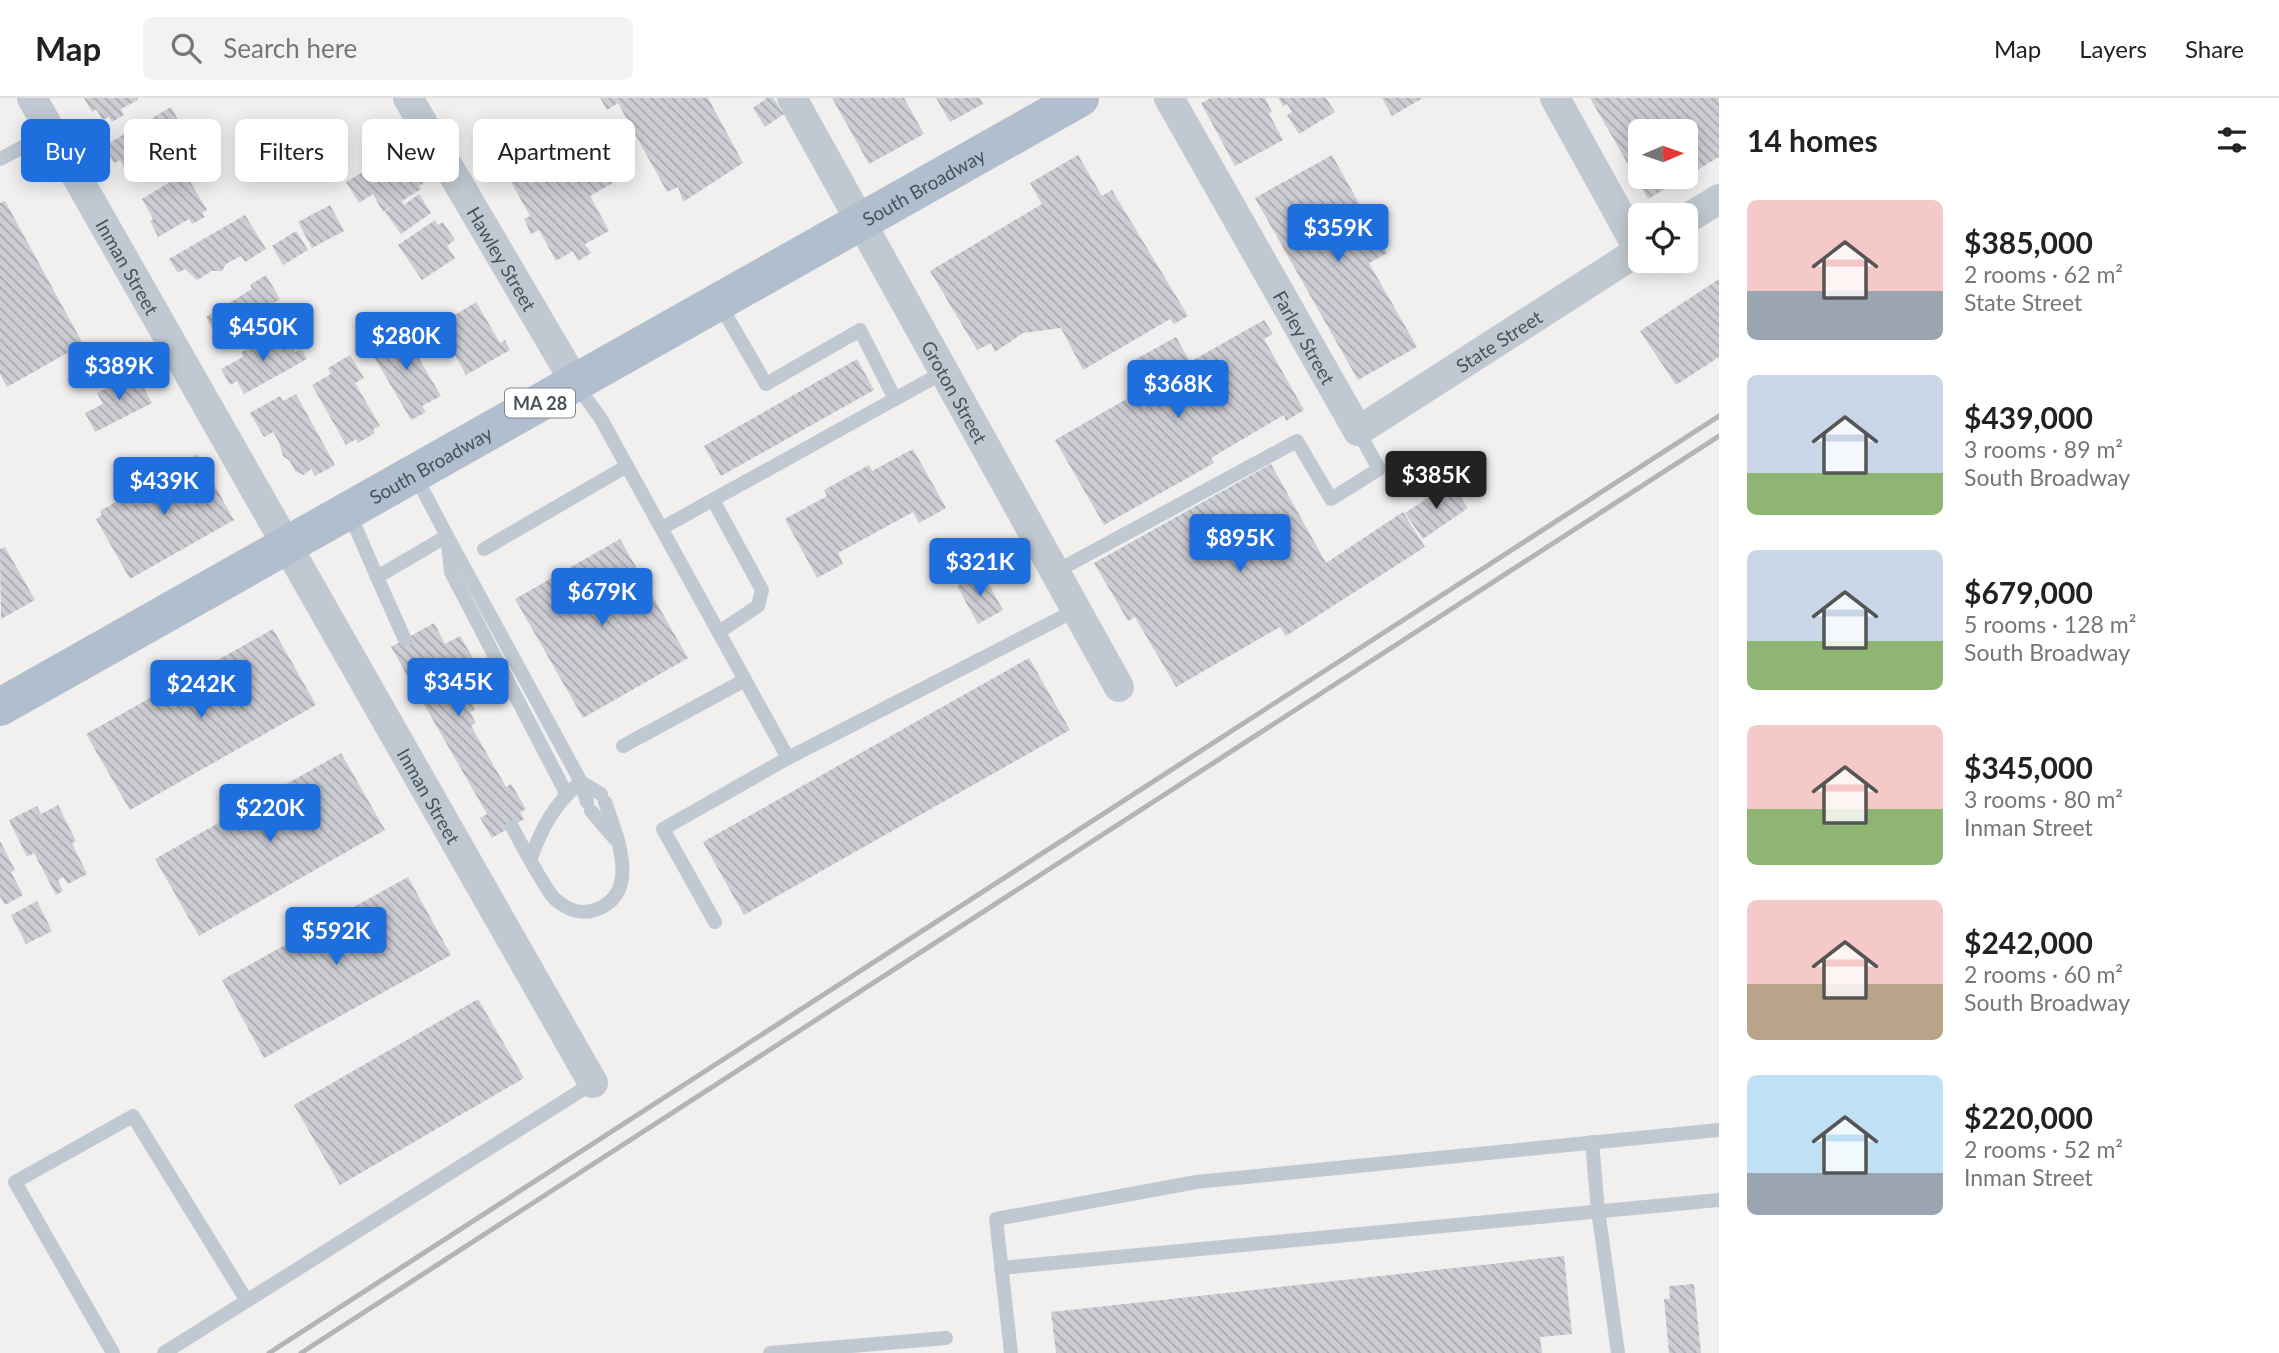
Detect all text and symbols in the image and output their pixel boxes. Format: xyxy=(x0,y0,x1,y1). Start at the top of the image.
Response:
search box xyxy=(143,17,633,80)
text: Map xyxy=(35,28,101,68)
icon: search xyxy=(167,29,205,67)
text: Search here xyxy=(223,32,357,64)
text: Map xyxy=(1994,34,2041,63)
text: Layers xyxy=(2079,34,2147,63)
text: Share xyxy=(2185,34,2244,63)
chip: Buy xyxy=(21,119,110,182)
chip: Rent xyxy=(124,119,221,182)
chip: Filters xyxy=(235,119,348,182)
chip: New xyxy=(362,119,459,182)
chip: Apartment xyxy=(473,119,635,182)
north arrow xyxy=(1628,119,1698,189)
map controls xyxy=(1628,119,1698,273)
icon: filters xyxy=(2213,121,2251,159)
text: 14 homes xyxy=(1747,122,1878,158)
street label: South Broadway xyxy=(858,143,989,230)
street label: Hawley Street xyxy=(463,202,542,315)
button: locate xyxy=(1628,203,1698,273)
pin: $359K xyxy=(1289,204,1387,264)
text: $359K xyxy=(1303,213,1373,241)
street label: Inman Street xyxy=(92,215,164,319)
text: $385,000 xyxy=(1964,224,2093,260)
icon: home xyxy=(1803,228,1887,312)
text: 2 rooms · 62 m² xyxy=(1964,260,2123,288)
street label: Farley Street xyxy=(1269,286,1341,388)
text: State Street xyxy=(1964,288,2082,316)
pin: $450K xyxy=(214,303,312,363)
street label: State Street xyxy=(1451,305,1546,377)
text: $450K xyxy=(228,312,298,340)
pin: $280K xyxy=(357,313,455,372)
text: $280K xyxy=(371,321,441,349)
street label: Groton Street xyxy=(917,336,993,447)
pin: $389K xyxy=(70,342,168,402)
text: $389K xyxy=(84,351,154,379)
pin: $368K xyxy=(1129,360,1227,420)
text: $368K xyxy=(1143,369,1213,397)
road number: MA 28 xyxy=(505,388,575,418)
text: $439,000 xyxy=(1964,399,2093,435)
icon: home xyxy=(1803,403,1887,487)
street label: South Broadway xyxy=(365,421,496,508)
text: 3 rooms · 89 m² xyxy=(1964,435,2123,463)
pin: $385K xyxy=(1387,452,1485,511)
pin: $439K xyxy=(115,458,213,517)
text: $385K xyxy=(1401,460,1471,488)
text: South Broadway xyxy=(1964,463,2130,491)
text: $439K xyxy=(129,466,199,494)
pin: $895K xyxy=(1191,514,1289,574)
text: $895K xyxy=(1205,523,1275,551)
pin: $321K xyxy=(931,538,1029,598)
text: $321K xyxy=(945,547,1015,575)
pin: $679K xyxy=(553,568,651,628)
text: $679,000 xyxy=(1964,574,2093,610)
text: $679K xyxy=(567,577,637,605)
icon: home xyxy=(1803,578,1887,662)
text: 5 rooms · 128 m² xyxy=(1964,610,2136,638)
text: South Broadway xyxy=(1964,638,2130,666)
pin: $345K xyxy=(409,658,507,718)
pin: $242K xyxy=(152,660,250,720)
text: $345K xyxy=(423,667,493,695)
text: $242K xyxy=(166,669,236,697)
street label: Inman Street xyxy=(393,744,466,848)
text: $345,000 xyxy=(1964,749,2093,785)
icon: home xyxy=(1803,753,1887,837)
pin: $220K xyxy=(221,784,319,844)
text: 3 rooms · 80 m² xyxy=(1964,785,2123,813)
text: $220K xyxy=(235,793,305,821)
text: Inman Street xyxy=(1964,813,2093,841)
pin: $592K xyxy=(287,908,385,967)
text: $592K xyxy=(301,916,371,944)
text: $242,000 xyxy=(1964,924,2093,960)
icon: home xyxy=(1803,928,1887,1012)
text: 2 rooms · 60 m² xyxy=(1964,960,2123,988)
text: South Broadway xyxy=(1964,988,2130,1016)
text: $220,000 xyxy=(1964,1099,2093,1135)
icon: home xyxy=(1803,1103,1887,1187)
text: 2 rooms · 52 m² xyxy=(1964,1135,2123,1163)
text: Inman Street xyxy=(1964,1163,2093,1191)

